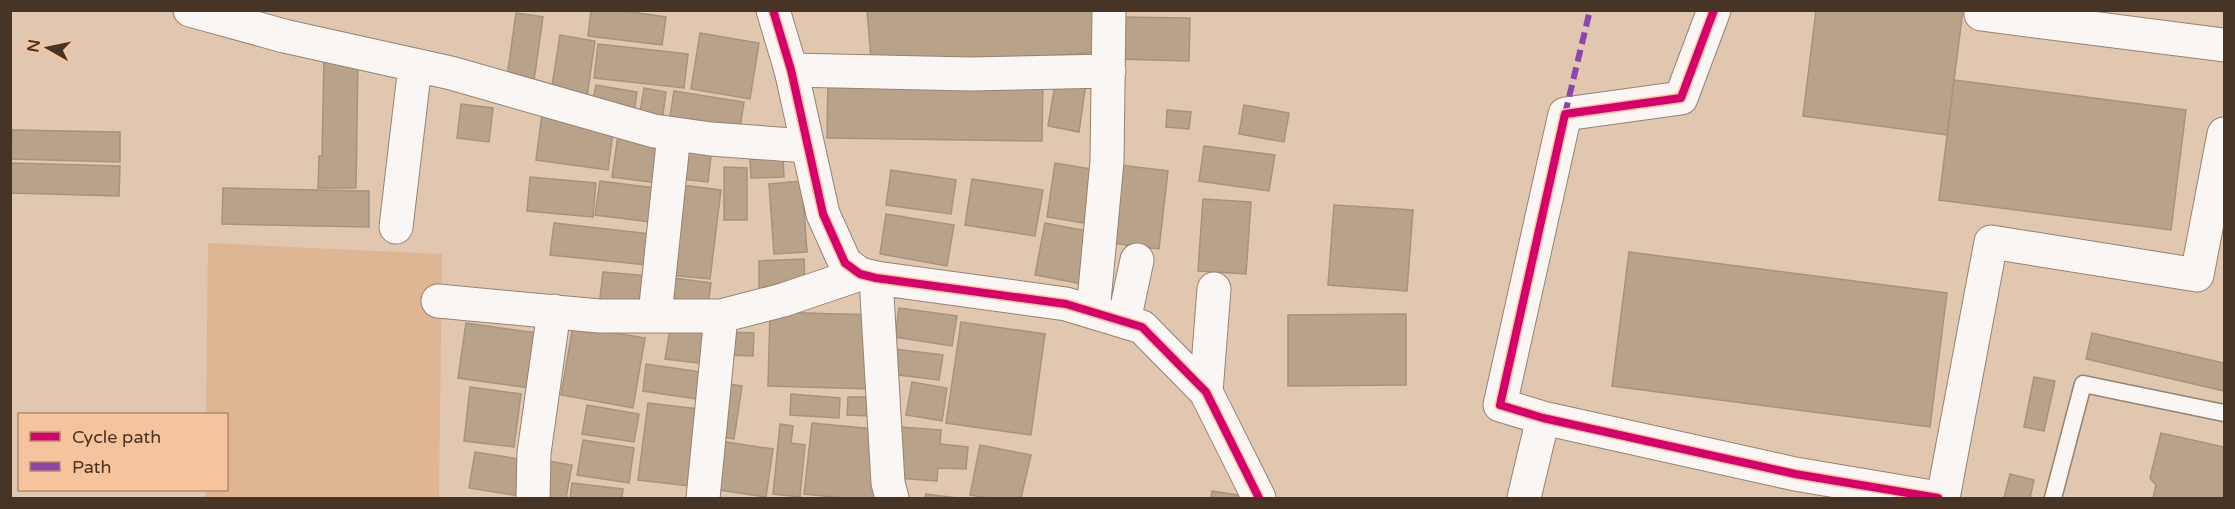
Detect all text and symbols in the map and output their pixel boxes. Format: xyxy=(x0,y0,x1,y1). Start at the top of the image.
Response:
north arrow xyxy=(18,18,78,78)
text: N xyxy=(23,38,45,54)
legend xyxy=(18,413,228,491)
text: Cycle path xyxy=(72,426,161,448)
text: Path xyxy=(72,456,111,478)

